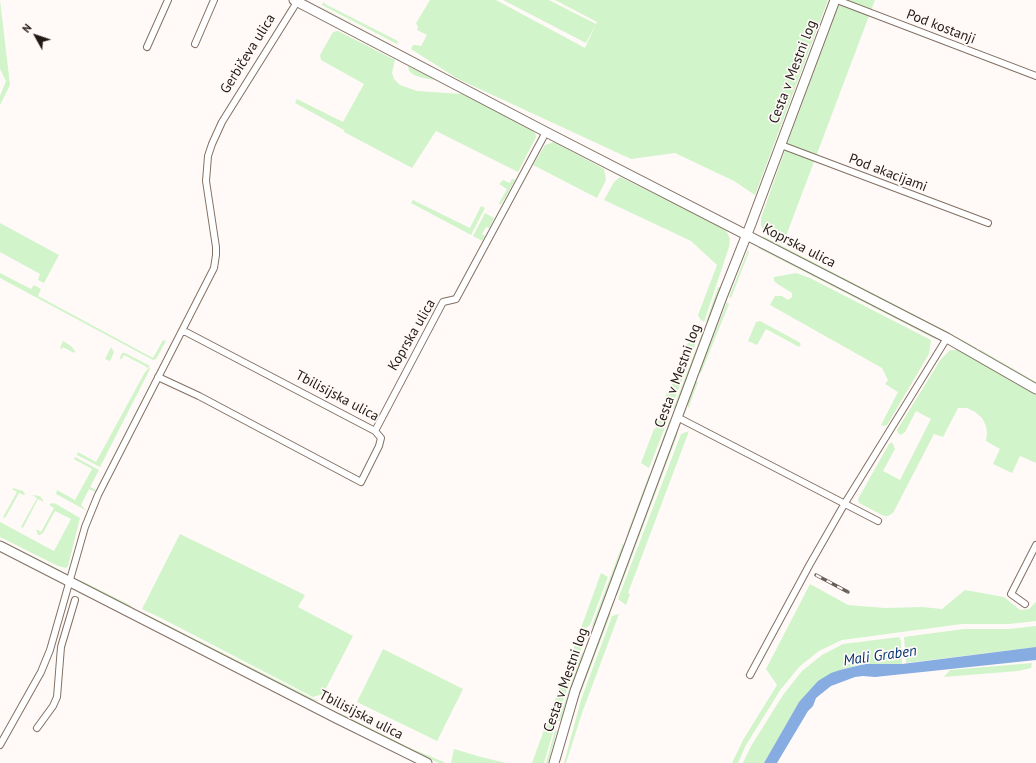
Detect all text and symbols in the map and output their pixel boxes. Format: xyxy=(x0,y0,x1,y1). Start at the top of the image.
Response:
street label: Pod kostanji xyxy=(904,6,978,48)
street label: Gerbičeva ulica xyxy=(217,11,279,97)
north arrow xyxy=(16,16,56,56)
street label: Cesta v Mestni log xyxy=(766,18,820,126)
text: N xyxy=(19,21,34,36)
street label: Pod akacijami xyxy=(846,150,930,196)
street label: Koprska ulica xyxy=(760,220,838,272)
street label: Koprska ulica xyxy=(385,296,439,374)
street label: Cesta v Mestni log xyxy=(651,322,705,430)
street label: Tbilisijska ulica xyxy=(292,367,382,425)
street label: Cesta v Mestni log xyxy=(540,625,592,735)
water label: Mali Graben xyxy=(842,642,918,670)
street label: Tbilisijska ulica xyxy=(316,687,406,743)

